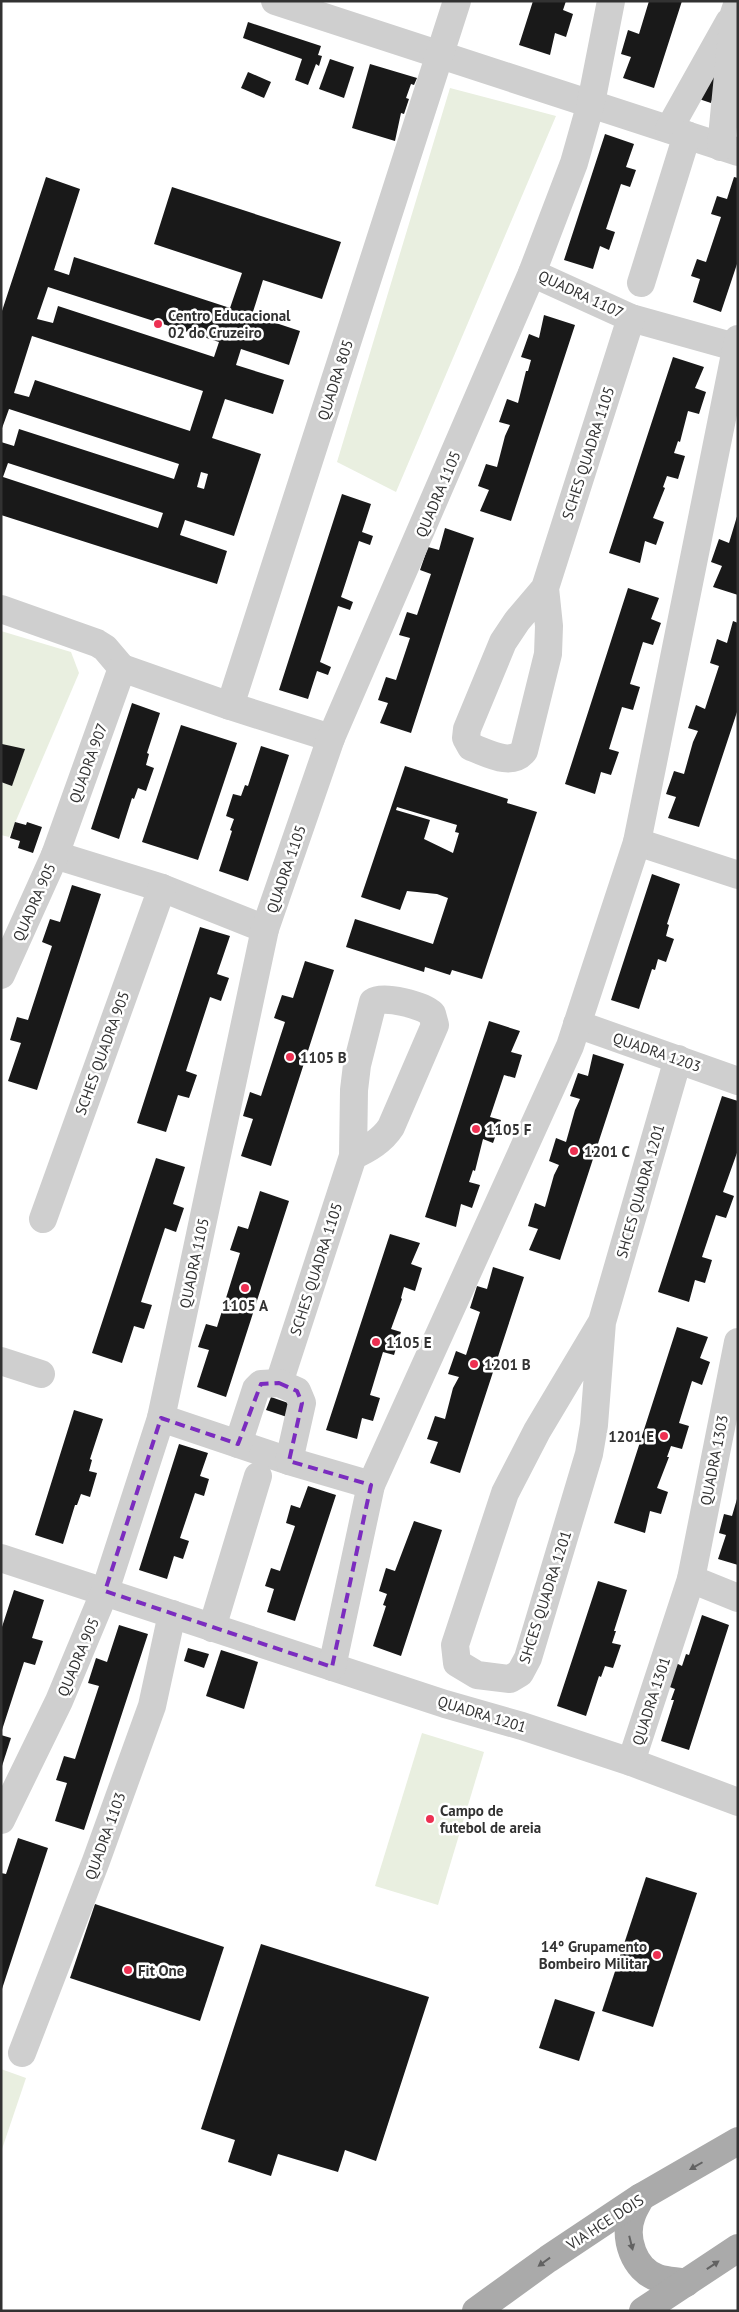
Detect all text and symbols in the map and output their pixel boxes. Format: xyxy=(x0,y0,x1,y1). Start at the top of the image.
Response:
street label: QUADRA 1107 xyxy=(535,266,627,322)
place label: Centro Educacional 02 do Cruzeiro xyxy=(168,306,291,342)
marker: Centro Educacional 02 do Cruzeiro xyxy=(152,318,164,330)
street label: QUADRA 805 xyxy=(313,337,357,423)
street label: SCHES QUADRA 1105 xyxy=(558,384,618,522)
street label: QUADRA 1105 xyxy=(411,448,465,540)
street label: QUADRA 907 xyxy=(65,720,111,806)
street label: QUADRA 1105 xyxy=(262,822,310,916)
street label: QUADRA 905 xyxy=(8,860,60,944)
street label: SCHES QUADRA 905 xyxy=(71,988,133,1118)
street label: QUADRA 1203 xyxy=(610,1028,704,1076)
place label: 1105 B xyxy=(300,1048,347,1067)
marker: 1105 B xyxy=(284,1051,296,1063)
place label: 1105 F xyxy=(486,1120,532,1139)
street label: SHCES QUADRA 1201 xyxy=(612,1122,668,1260)
marker: 1105 F xyxy=(470,1123,482,1135)
place label: 1201 C xyxy=(584,1142,631,1161)
marker: 1201 C xyxy=(568,1145,580,1157)
street label: SCHES QUADRA 1105 xyxy=(286,1200,346,1338)
street label: QUADRA 1105 xyxy=(175,1216,213,1310)
marker: 1105 A xyxy=(239,1282,251,1294)
place label: 1105 A xyxy=(222,1296,269,1315)
place label: 1105 E xyxy=(386,1333,432,1352)
marker: 1105 E xyxy=(370,1336,382,1348)
place label: 1201 B xyxy=(484,1355,531,1374)
marker: 1201 B xyxy=(468,1358,480,1370)
street label: QUADRA 1303 xyxy=(696,1413,732,1507)
place label: 1201 E xyxy=(608,1427,654,1446)
marker: 1201 E xyxy=(658,1430,670,1442)
street label: SHCES QUADRA 1201 xyxy=(515,1528,575,1666)
street label: QUADRA 905 xyxy=(53,1615,103,1699)
street label: QUADRA 1301 xyxy=(628,1654,674,1748)
street label: QUADRA 1201 xyxy=(435,1691,529,1737)
street label: QUADRA 1103 xyxy=(80,1790,130,1882)
place label: Campo de futebol de areia xyxy=(440,1801,541,1837)
marker: Campo de futebol de areia xyxy=(424,1813,436,1825)
place label: 14° Grupamento Bombeiro Militar xyxy=(539,1937,648,1973)
marker: 14° Grupamento Bombeiro Militar xyxy=(651,1949,663,1961)
place label: Fit One xyxy=(138,1961,185,1980)
marker: Fit One xyxy=(122,1964,134,1976)
one-way arrow xyxy=(689,2161,702,2170)
street label: VIA HCE DOIS xyxy=(562,2190,647,2255)
one-way arrow xyxy=(627,2236,635,2251)
one-way arrow xyxy=(537,2257,551,2267)
one-way arrow xyxy=(706,2260,720,2269)

